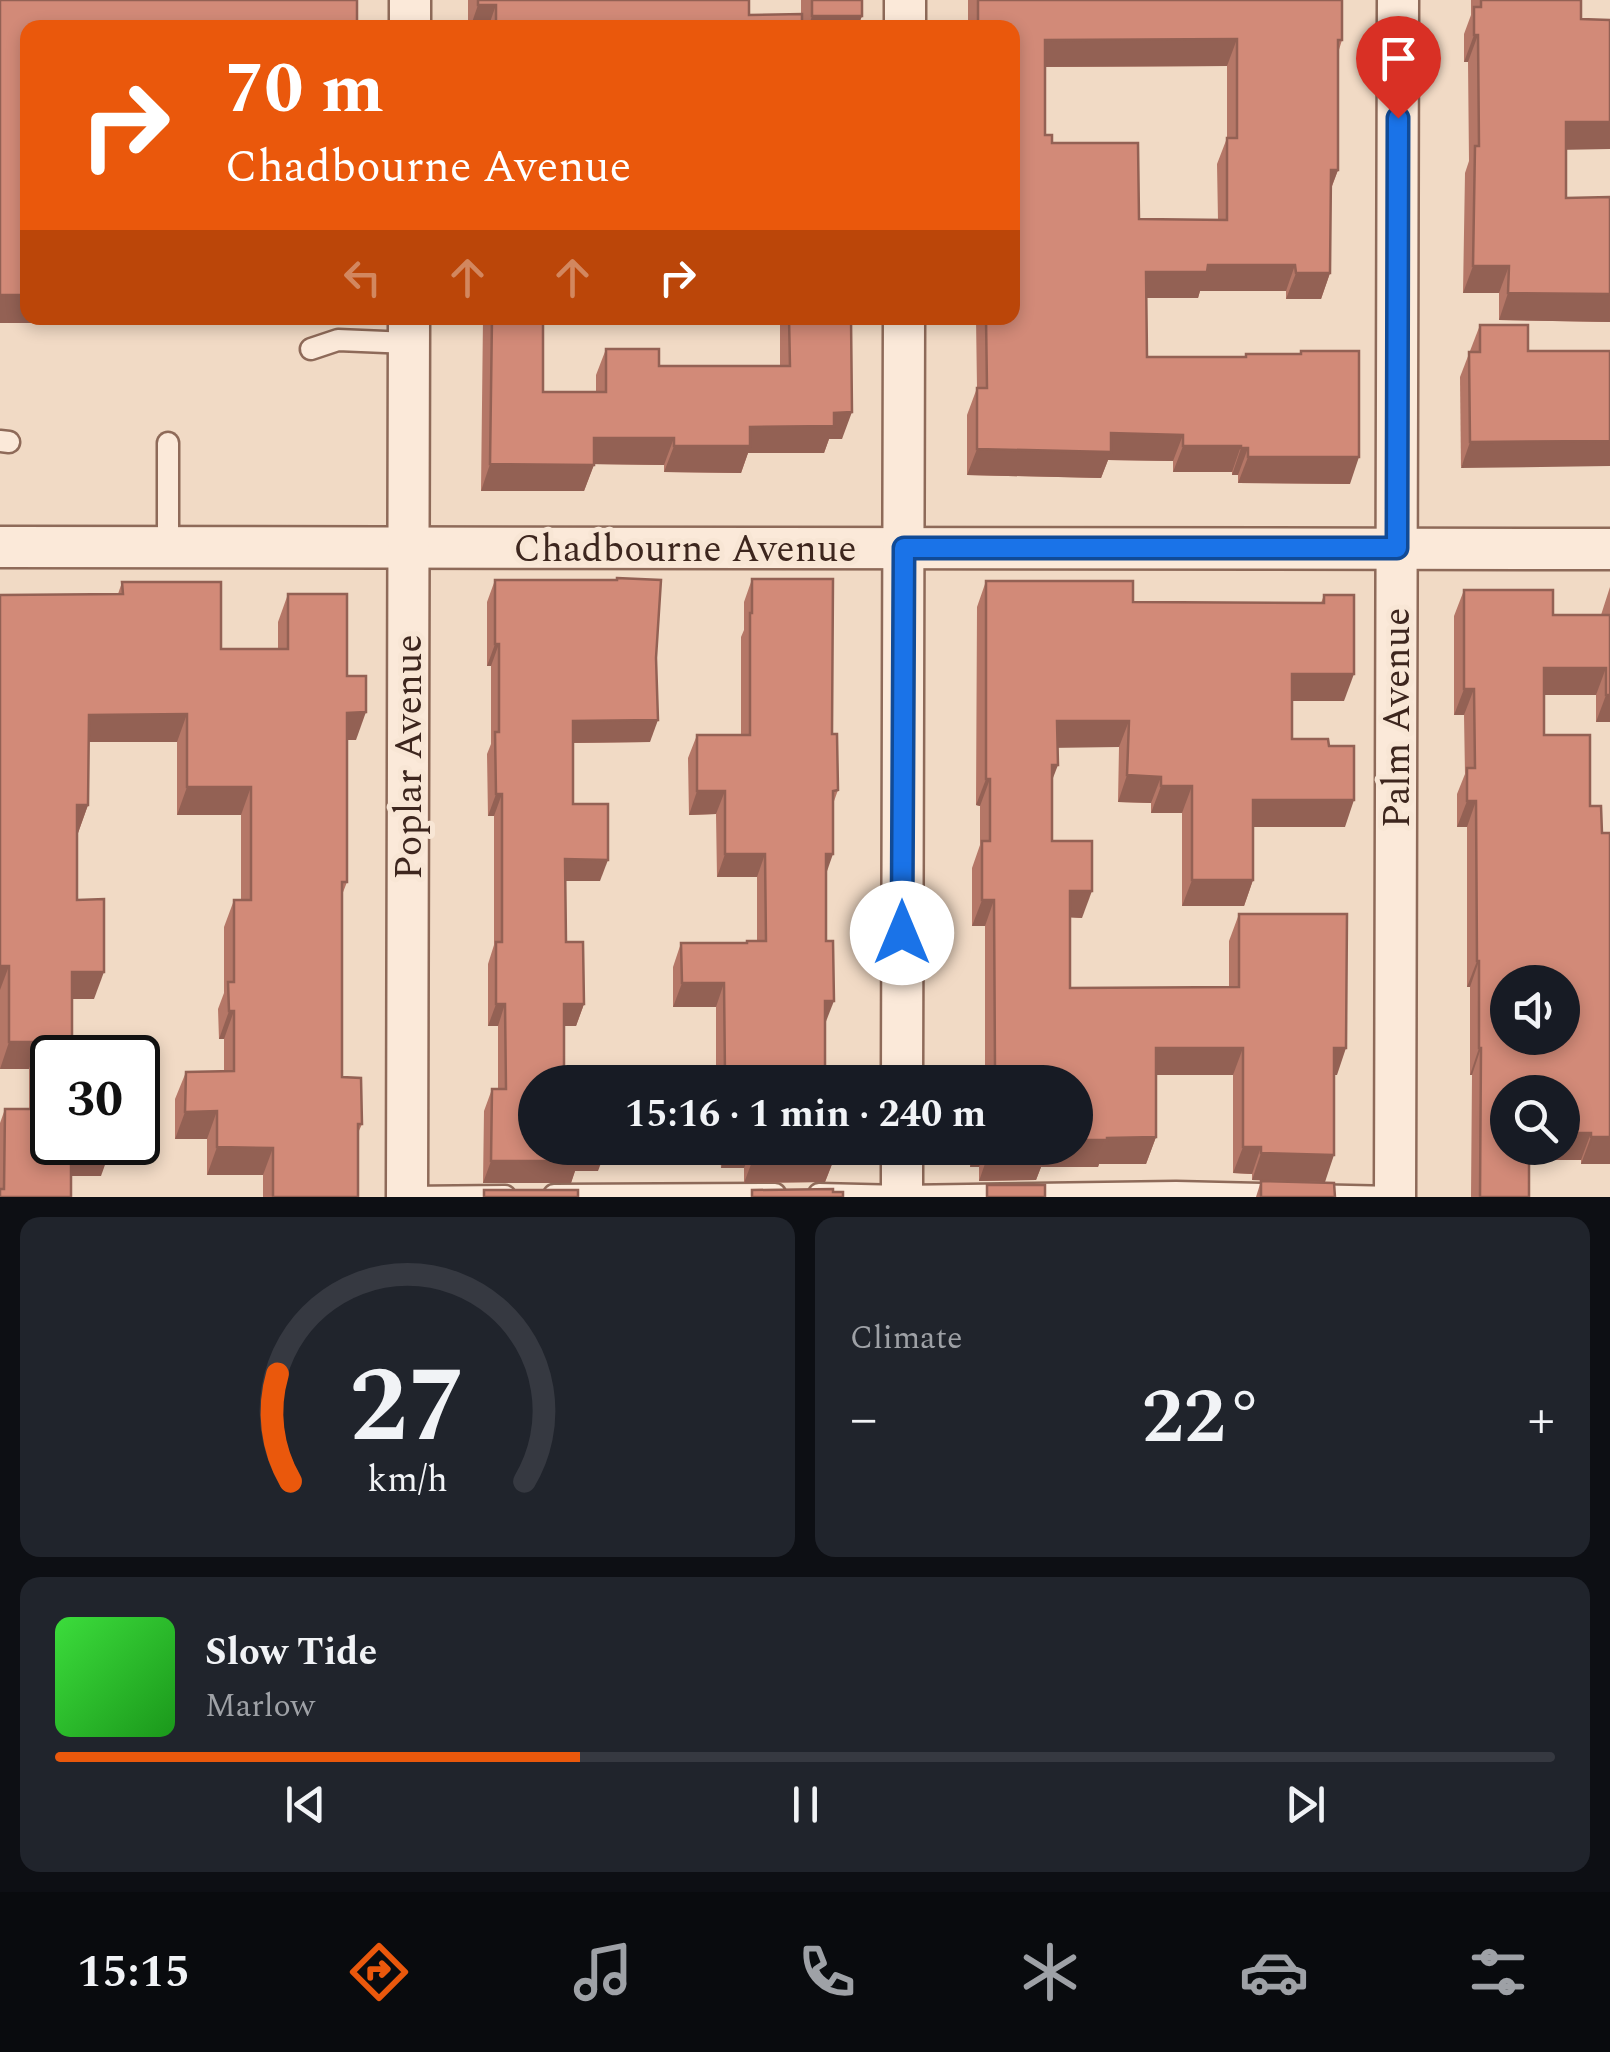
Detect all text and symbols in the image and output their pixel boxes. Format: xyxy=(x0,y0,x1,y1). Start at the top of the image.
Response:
pin xyxy=(1356,16,1441,119)
icon: arrive xyxy=(1371,31,1426,86)
text: 70 m xyxy=(225,37,384,143)
icon: right xyxy=(60,60,190,190)
text: Chadbourne Avenue xyxy=(225,133,631,202)
icon: left xyxy=(335,250,390,305)
icon: ahead xyxy=(440,250,495,305)
icon: ahead xyxy=(545,250,600,305)
icon: right xyxy=(650,250,705,305)
street label: Chadbourne Avenue xyxy=(513,521,857,579)
street label: Palm Avenue xyxy=(1369,608,1427,828)
street label: Poplar Avenue xyxy=(381,634,439,880)
position arrow xyxy=(850,881,954,985)
map controls xyxy=(1490,965,1580,1165)
button: sound xyxy=(1490,965,1580,1055)
speed limit sign: 30 xyxy=(30,1035,160,1165)
button: search xyxy=(1490,1075,1580,1165)
text: 15:16 · 1 min · 240 m xyxy=(625,1086,986,1144)
text: Climate xyxy=(850,1314,962,1363)
text: 27 xyxy=(349,1329,466,1487)
text: 22° xyxy=(1142,1362,1263,1476)
text: − xyxy=(850,1378,878,1461)
text: + xyxy=(1527,1378,1555,1461)
text: km/h xyxy=(367,1453,448,1508)
text: Slow Tide xyxy=(205,1624,377,1682)
text: Marlow xyxy=(205,1682,315,1731)
icon: previous xyxy=(278,1777,333,1832)
icon: pause xyxy=(778,1777,833,1832)
icon: next xyxy=(1278,1777,1333,1832)
icon: directions xyxy=(344,1937,414,2007)
icon: music xyxy=(568,1937,638,2007)
icon: phone xyxy=(792,1937,862,2007)
icon: climate xyxy=(1015,1937,1085,2007)
icon: car xyxy=(1239,1937,1309,2007)
icon: filters xyxy=(1463,1937,1533,2007)
text: 15:15 xyxy=(77,1938,190,2007)

